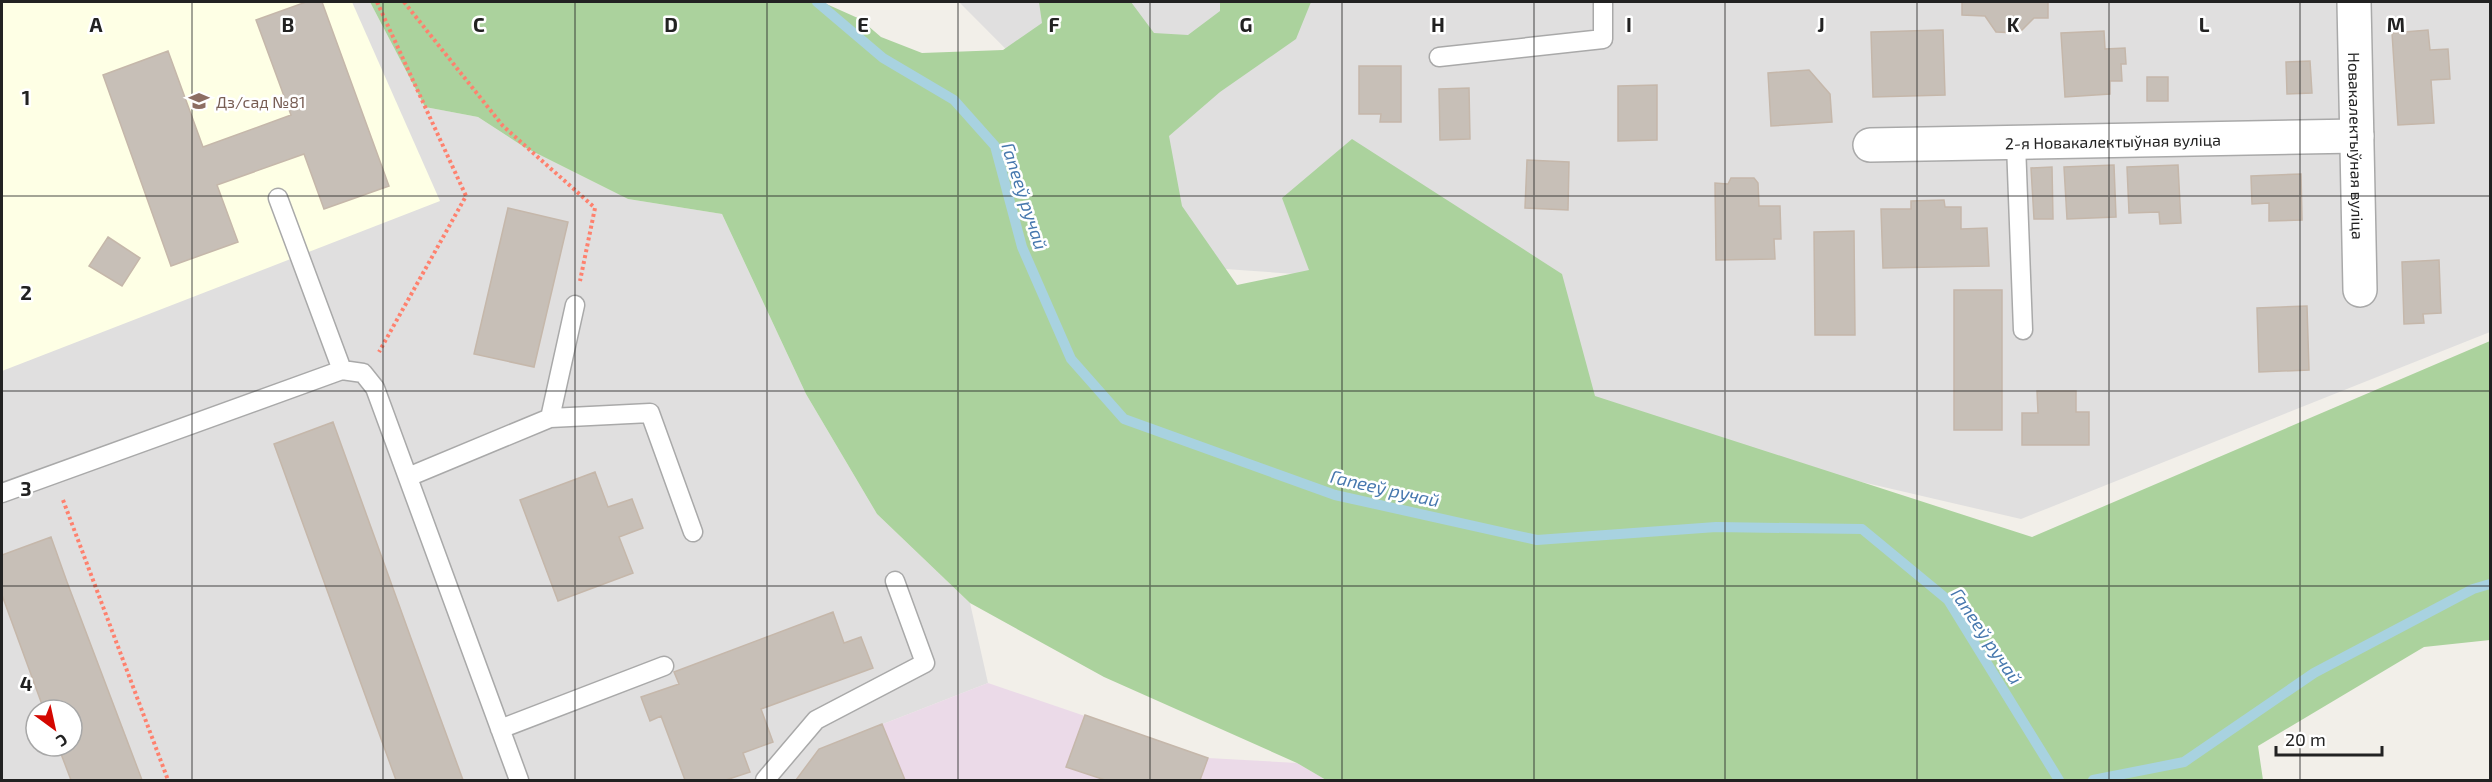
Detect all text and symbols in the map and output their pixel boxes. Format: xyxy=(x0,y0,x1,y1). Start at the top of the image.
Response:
text: A xyxy=(89,12,103,36)
text: B xyxy=(282,12,294,36)
text: C xyxy=(473,12,485,36)
text: D xyxy=(664,12,678,36)
text: E xyxy=(857,12,869,36)
text: F xyxy=(1048,12,1060,36)
text: G xyxy=(1240,12,1252,36)
text: H xyxy=(1431,12,1445,36)
text: I xyxy=(1626,12,1632,36)
text: J xyxy=(1817,12,1825,36)
text: K xyxy=(2007,12,2020,36)
text: L xyxy=(2199,12,2210,36)
text: M xyxy=(2387,12,2405,36)
street label: Новакалектыўная вуліца xyxy=(2346,52,2368,240)
text: 1 xyxy=(22,85,30,109)
school or university icon: Дз/сад №81 xyxy=(187,89,211,113)
place label: Дз/сад №81 xyxy=(216,92,305,111)
street label: 2-я Новакалектыўная вуліца xyxy=(2005,129,2221,152)
water label: Гапееў ручай xyxy=(997,140,1053,252)
text: 2 xyxy=(20,280,32,304)
water label: Гапееў ручай xyxy=(1328,465,1442,511)
text: 3 xyxy=(20,476,32,500)
water label: Гапееў ручай xyxy=(1947,584,2027,688)
text: 4 xyxy=(20,671,33,695)
north arrow xyxy=(24,698,84,758)
scale bar xyxy=(2276,719,2382,757)
text: 20 m xyxy=(2285,728,2326,750)
text: С xyxy=(53,730,72,752)

